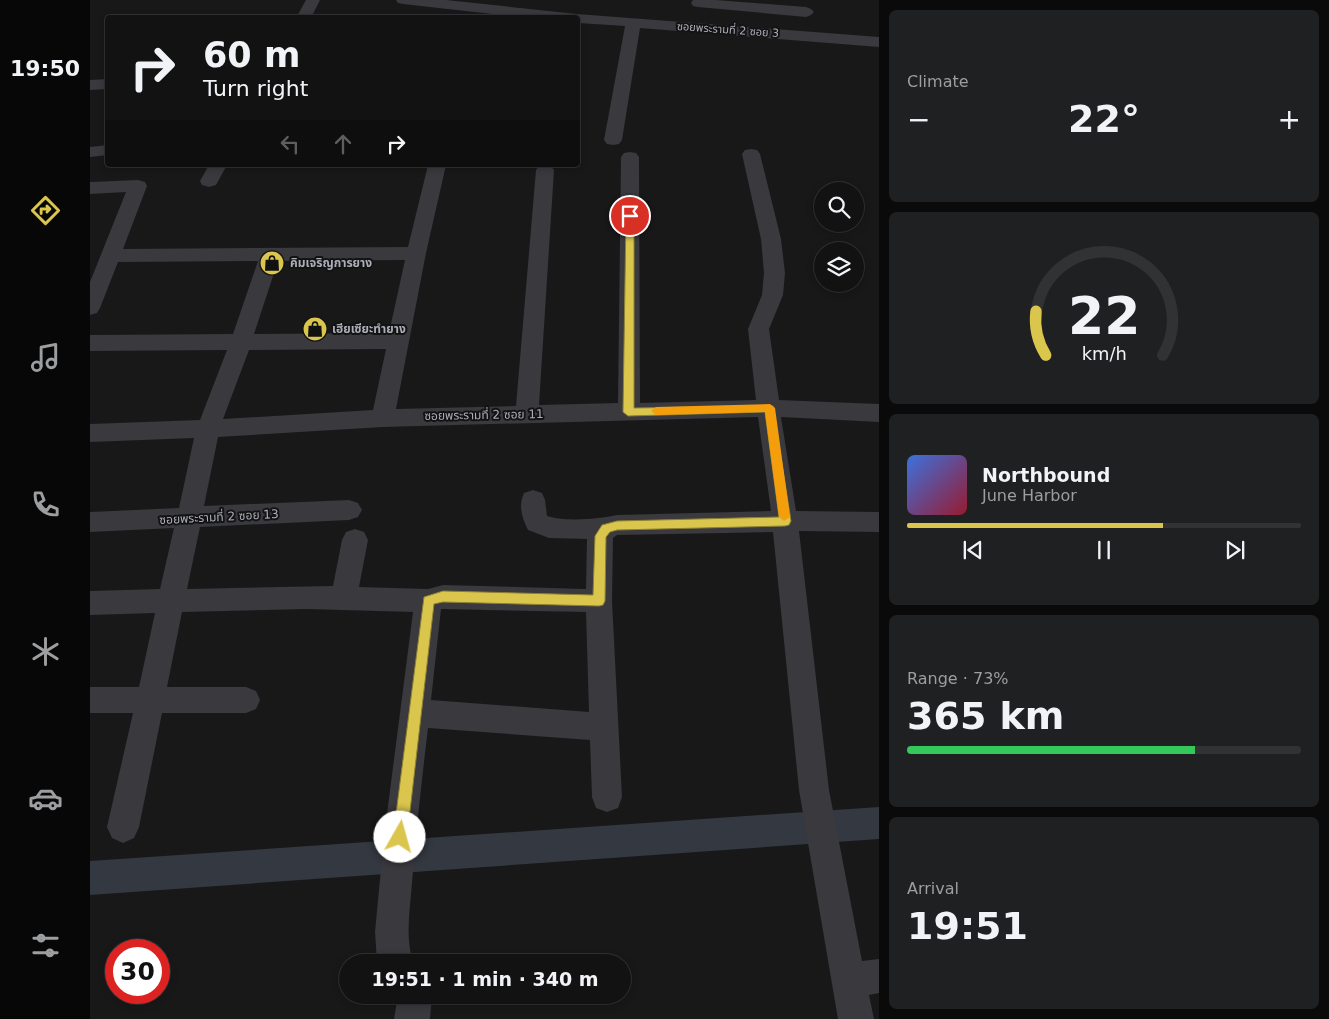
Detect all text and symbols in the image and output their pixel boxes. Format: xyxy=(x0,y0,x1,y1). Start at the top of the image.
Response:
street label: ซอยพระรามที่ 2 ซอย 3 xyxy=(676,18,780,40)
icon: right xyxy=(120,35,185,100)
text: 60 m xyxy=(203,35,300,75)
text: 19:50 xyxy=(10,56,80,81)
text: Climate xyxy=(907,72,969,91)
text: Turn right xyxy=(203,76,308,101)
text: 22° xyxy=(1068,97,1140,141)
text: − xyxy=(907,103,930,136)
text: + xyxy=(1278,103,1301,136)
icon: left xyxy=(276,130,304,158)
icon: ahead xyxy=(329,130,357,158)
icon: right xyxy=(382,130,410,158)
map controls xyxy=(814,182,864,292)
button: search xyxy=(814,182,864,232)
icon: directions xyxy=(28,193,63,228)
pin xyxy=(609,195,651,237)
icon: arrive xyxy=(616,202,644,230)
button: layers xyxy=(814,242,864,292)
shop icon: คิมเจริญการยาง xyxy=(259,250,285,276)
place label: คิมเจริญการยาง xyxy=(290,256,372,270)
text: 22 xyxy=(1068,286,1140,346)
shop icon: เฮียเซียะทำยาง xyxy=(302,316,328,342)
place label: เฮียเซียะทำยาง xyxy=(332,322,406,336)
icon: music xyxy=(28,340,63,375)
text: km/h xyxy=(1081,343,1127,364)
street label: ซอยพระรามที่ 2 ซอย 11 xyxy=(424,405,544,423)
text: Northbound xyxy=(982,464,1110,486)
text: June Harbor xyxy=(982,486,1077,505)
icon: phone xyxy=(28,487,63,522)
street label: ซอยพระรามที่ 2 ซอย 13 xyxy=(159,505,279,527)
icon: previous xyxy=(959,536,987,564)
icon: pause xyxy=(1090,536,1118,564)
icon: next xyxy=(1221,536,1249,564)
icon: climate xyxy=(28,634,63,669)
text: Range · 73% xyxy=(907,669,1009,688)
text: 365 km xyxy=(907,694,1064,738)
icon: car xyxy=(28,781,63,816)
position arrow xyxy=(373,810,425,862)
text: Arrival xyxy=(907,879,959,898)
text: 19:51 xyxy=(907,904,1028,948)
icon: filters xyxy=(28,928,63,963)
speed limit sign: 30 xyxy=(105,939,170,1004)
text: 19:51 · 1 min · 340 m xyxy=(371,968,599,990)

